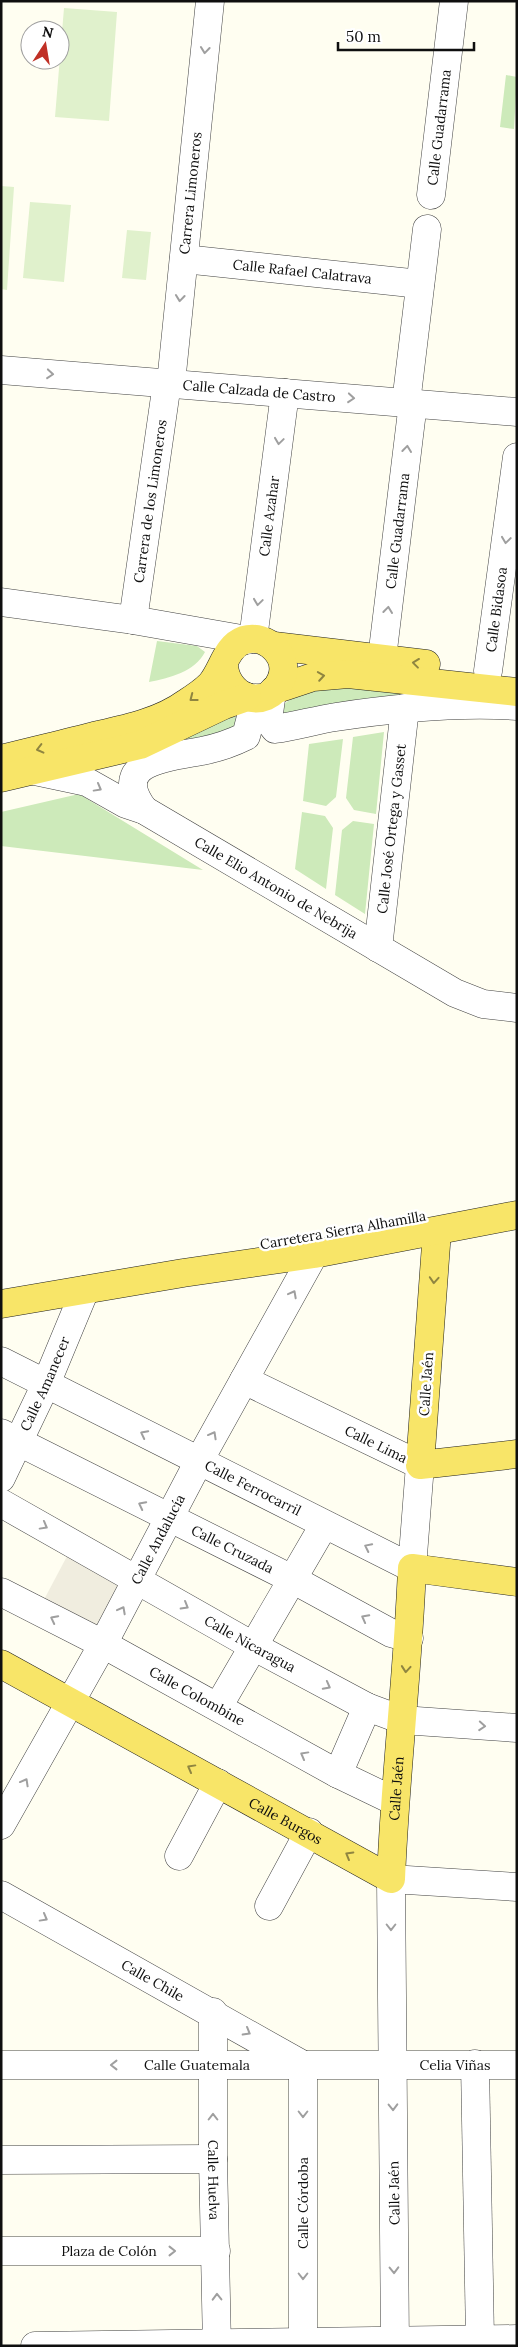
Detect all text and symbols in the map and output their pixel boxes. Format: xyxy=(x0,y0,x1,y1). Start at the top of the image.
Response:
north arrow xyxy=(20,20,70,70)
scale bar xyxy=(338,20,474,52)
text: N xyxy=(41,22,55,42)
text: 50 m xyxy=(346,27,381,46)
one-way arrow xyxy=(200,46,211,54)
street label: Calle Guadarrama xyxy=(423,68,455,187)
street label: Carrera Limoneros xyxy=(175,131,206,255)
street label: Calle Rafael Calatrava xyxy=(232,255,373,288)
one-way arrow xyxy=(175,295,186,303)
one-way arrow xyxy=(46,368,54,379)
street label: Calle Calzada de Castro xyxy=(182,376,336,406)
one-way arrow xyxy=(348,393,356,404)
street label: Carrera de los Limoneros xyxy=(129,418,171,584)
one-way arrow xyxy=(274,438,285,446)
one-way arrow xyxy=(401,444,412,452)
street label: Calle Guadarrama xyxy=(381,472,413,590)
street label: Calle Azahar xyxy=(255,475,283,557)
one-way arrow xyxy=(501,536,511,544)
street label: Calle Bidasoa xyxy=(482,566,511,653)
one-way arrow xyxy=(253,599,264,607)
one-way arrow xyxy=(382,606,393,614)
one-way arrow xyxy=(412,658,420,669)
one-way arrow xyxy=(317,671,325,682)
one-way arrow xyxy=(190,693,199,701)
street label: Calle José Ortega y Gasset xyxy=(373,742,410,915)
one-way arrow xyxy=(35,743,44,754)
one-way arrow xyxy=(93,782,102,792)
street label: Calle Elio Antonio de Nebrija xyxy=(191,833,361,943)
street label: Carretera Sierra Alhamilla xyxy=(259,1207,427,1253)
one-way arrow xyxy=(428,1276,439,1284)
one-way arrow xyxy=(287,1290,297,1299)
street label: Calle Amanecer xyxy=(16,1334,74,1434)
street label: Calle Jaén xyxy=(415,1351,437,1417)
street label: Calle Lima xyxy=(342,1421,410,1467)
one-way arrow xyxy=(141,1430,150,1440)
one-way arrow xyxy=(207,1431,217,1440)
street label: Calle Ferrocarril xyxy=(202,1456,304,1520)
street label: Calle Andalucía xyxy=(127,1491,189,1588)
one-way arrow xyxy=(139,1501,148,1511)
one-way arrow xyxy=(39,1520,48,1530)
street label: Calle Cruzada xyxy=(188,1521,277,1577)
one-way arrow xyxy=(364,1542,373,1553)
one-way arrow xyxy=(180,1600,189,1610)
one-way arrow xyxy=(116,1606,126,1615)
street label: Calle Nicaragua xyxy=(201,1611,299,1676)
one-way arrow xyxy=(50,1615,59,1625)
one-way arrow xyxy=(361,1615,370,1625)
street label: Calle Colombine xyxy=(146,1662,248,1730)
one-way arrow xyxy=(401,1665,412,1673)
one-way arrow xyxy=(322,1680,331,1690)
one-way arrow xyxy=(478,1720,486,1731)
one-way arrow xyxy=(300,1751,309,1761)
street label: Calle Jaén xyxy=(385,1755,408,1821)
one-way arrow xyxy=(187,1764,196,1774)
one-way arrow xyxy=(19,1779,29,1788)
street label: Calle Burgos xyxy=(246,1793,326,1848)
one-way arrow xyxy=(345,1851,354,1861)
one-way arrow xyxy=(39,1912,48,1922)
one-way arrow xyxy=(386,1924,396,1932)
street label: Calle Chile xyxy=(118,1955,188,2005)
one-way arrow xyxy=(241,2025,250,2035)
street label: Calle Guatemala xyxy=(144,2056,250,2074)
street label: Celia Viñas xyxy=(419,2056,491,2074)
one-way arrow xyxy=(110,2060,118,2070)
one-way arrow xyxy=(388,2104,398,2112)
one-way arrow xyxy=(298,2110,308,2118)
one-way arrow xyxy=(208,2113,218,2120)
street label: Calle Huelva xyxy=(204,2140,223,2220)
street label: Calle Córdoba xyxy=(294,2157,312,2249)
street label: Calle Jaén xyxy=(384,2160,404,2225)
street label: Plaza de Colón xyxy=(61,2242,157,2260)
one-way arrow xyxy=(169,2246,177,2256)
one-way arrow xyxy=(389,2266,399,2274)
one-way arrow xyxy=(298,2272,308,2280)
one-way arrow xyxy=(212,2293,222,2300)

